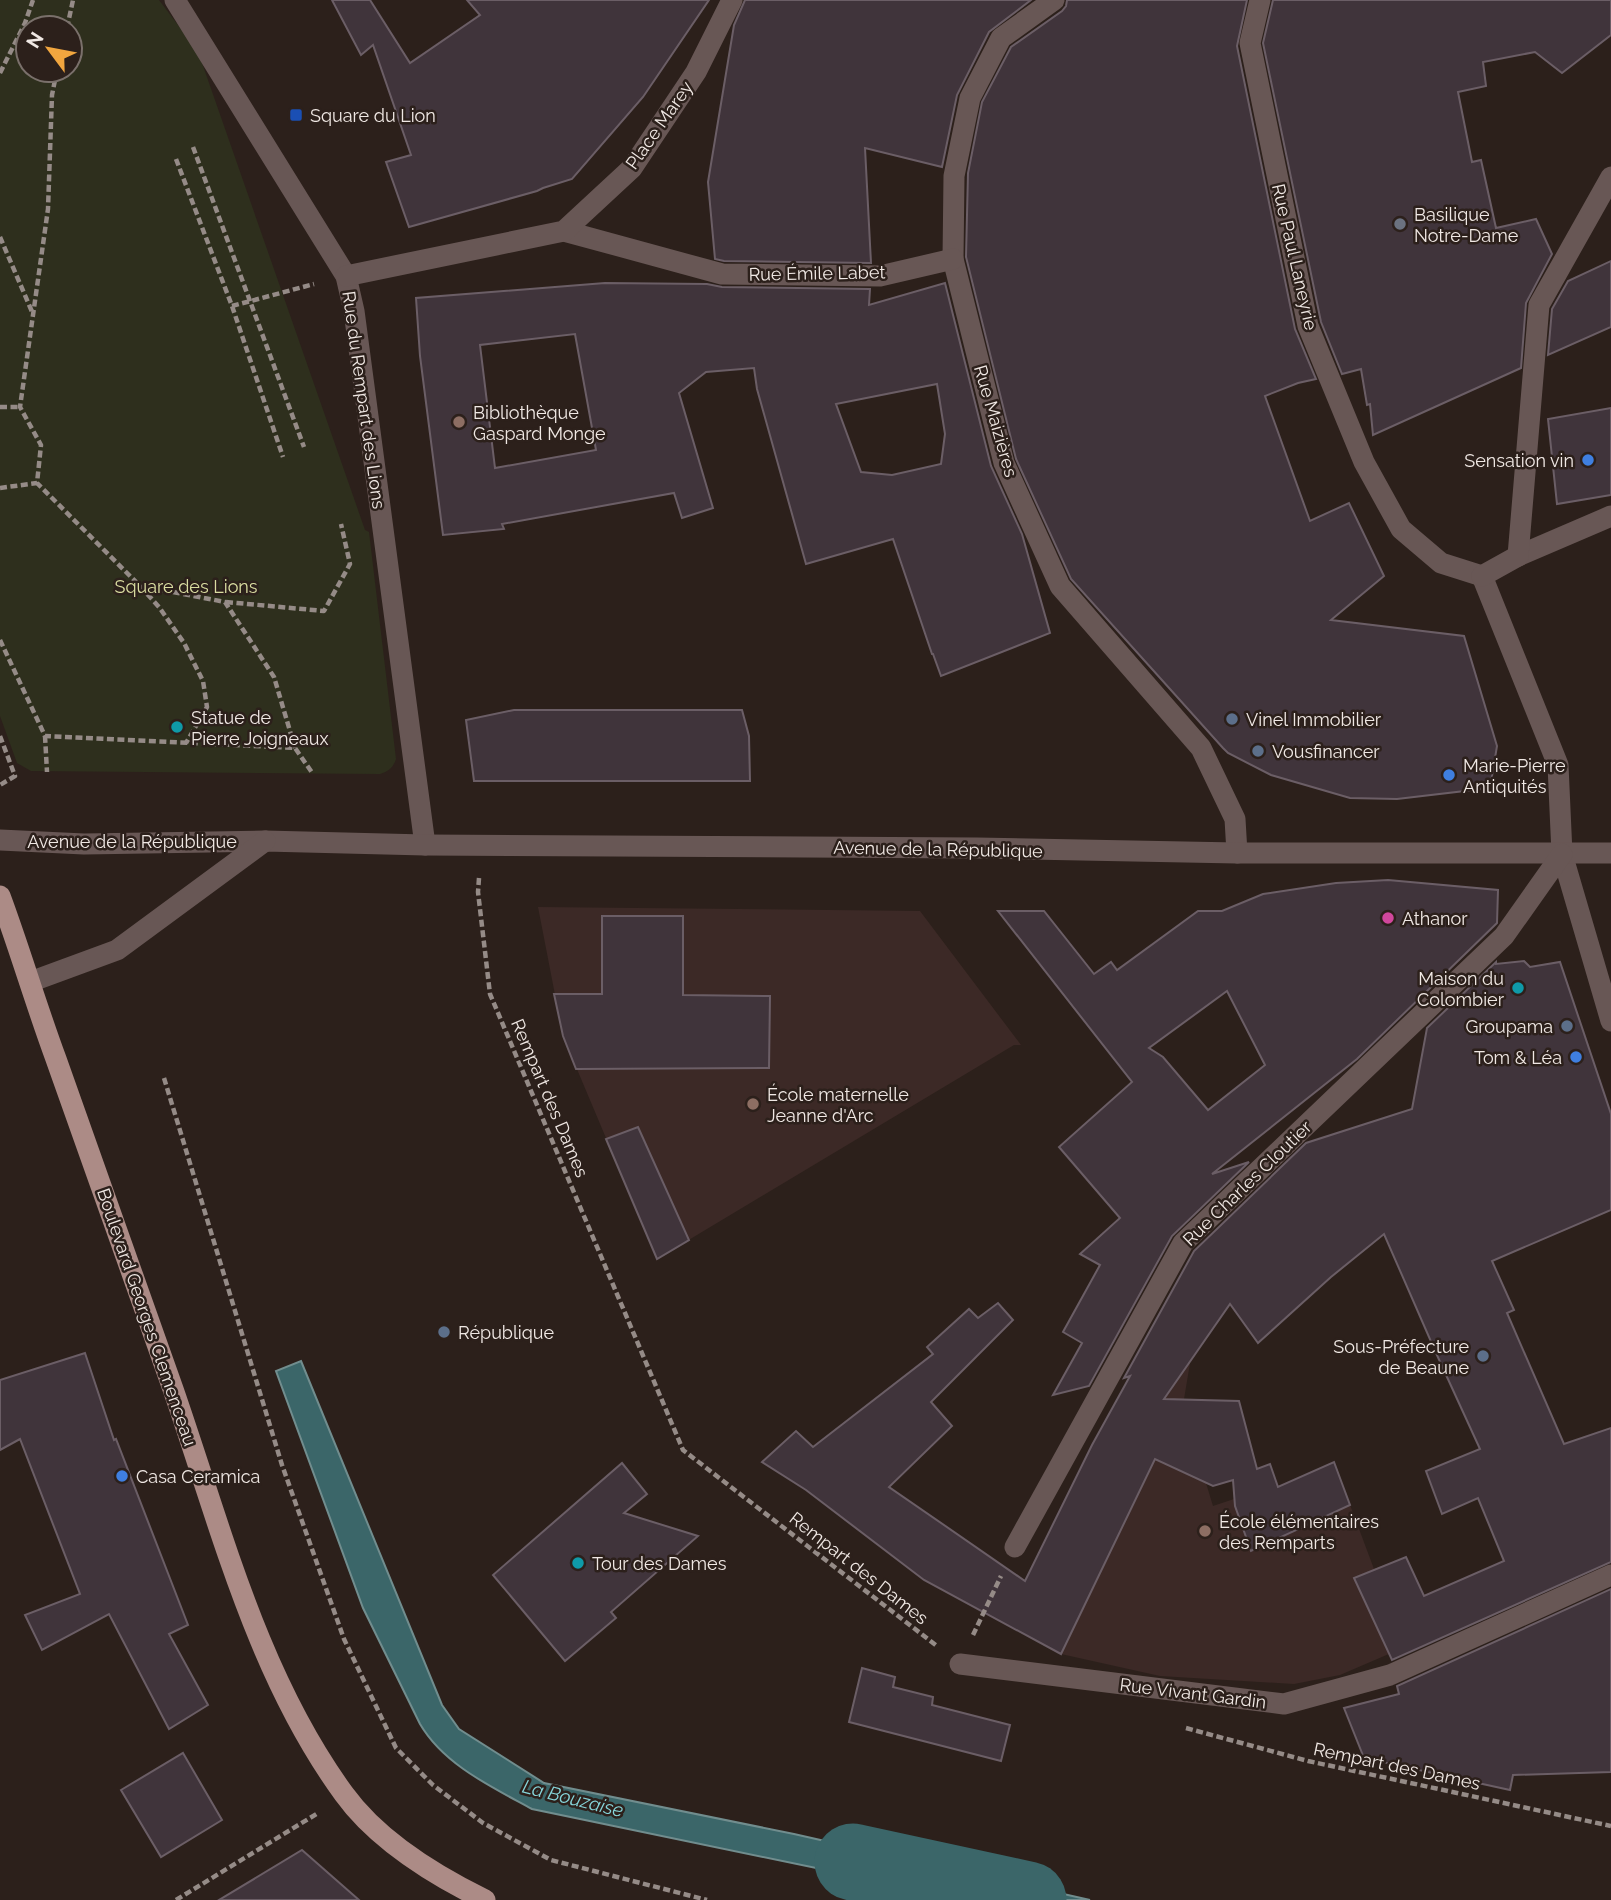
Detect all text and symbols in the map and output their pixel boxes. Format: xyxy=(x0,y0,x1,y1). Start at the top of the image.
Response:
north arrow xyxy=(14,14,84,84)
text: N xyxy=(21,28,48,52)
street label: Place Marey xyxy=(621,77,697,173)
place label: Square du Lion xyxy=(310,105,436,126)
marker: Square du Lion xyxy=(288,107,304,123)
street label: Rue Paul Laneyrie xyxy=(1268,182,1322,333)
place label: Basilique Notre-Dame xyxy=(1414,204,1519,246)
marker: Basilique Notre-Dame xyxy=(1392,216,1408,232)
street label: Rue Émile Labet xyxy=(748,260,886,285)
street label: Rue du Rempart des Lions xyxy=(338,290,390,511)
street label: Rue Maizières xyxy=(970,363,1022,480)
place label: Bibliothèque Gaspard Monge xyxy=(473,402,606,444)
marker: Bibliothèque Gaspard Monge xyxy=(451,414,467,430)
place label: Sensation vin xyxy=(1464,450,1574,471)
marker: Sensation vin xyxy=(1580,452,1596,468)
park label: Square des Lions xyxy=(114,576,258,597)
place label: Statue de Pierre Joigneaux xyxy=(191,707,329,749)
place label: Vinel Immobilier xyxy=(1246,709,1382,730)
marker: Vinel Immobilier xyxy=(1224,711,1240,727)
marker: Statue de Pierre Joigneaux xyxy=(169,719,185,735)
place label: Vousfinancer xyxy=(1272,741,1380,762)
marker: Vousfinancer xyxy=(1250,743,1266,759)
place label: Marie-Pierre Antiquités xyxy=(1463,755,1566,797)
marker: Marie-Pierre Antiquités xyxy=(1441,767,1457,783)
street label: Avenue de la République xyxy=(27,831,237,852)
street label: Avenue de la République xyxy=(833,837,1043,861)
place label: Athanor xyxy=(1402,908,1468,929)
marker: Athanor xyxy=(1380,910,1396,926)
place label: Maison du Colombier xyxy=(1417,968,1505,1010)
marker: Maison du Colombier xyxy=(1510,980,1526,996)
street label: Rempart des Dames xyxy=(507,1016,593,1181)
place label: Groupama xyxy=(1465,1016,1553,1037)
marker: Groupama xyxy=(1559,1018,1575,1034)
place label: Tom & Léa xyxy=(1474,1047,1562,1068)
marker: Tom & Léa xyxy=(1568,1049,1584,1065)
place label: École maternelle Jeanne d'Arc xyxy=(767,1083,909,1126)
marker: École maternelle Jeanne d'Arc xyxy=(745,1096,761,1112)
street label: Rue Charles Cloutier xyxy=(1178,1116,1316,1250)
street label: Boulevard Georges Clemenceau xyxy=(93,1185,201,1449)
place label: République xyxy=(458,1322,555,1343)
marker: République xyxy=(436,1324,452,1340)
place label: Sous-Préfecture de Beaune xyxy=(1333,1336,1469,1378)
marker: Sous-Préfecture de Beaune xyxy=(1475,1348,1491,1364)
place label: Casa Ceramica xyxy=(136,1466,260,1487)
marker: Casa Ceramica xyxy=(114,1468,130,1484)
street label: Rempart des Dames xyxy=(786,1507,933,1629)
place label: École élémentaires des Remparts xyxy=(1219,1510,1379,1553)
marker: École élémentaires des Remparts xyxy=(1197,1523,1213,1539)
place label: Tour des Dames xyxy=(592,1553,727,1574)
marker: Tour des Dames xyxy=(570,1555,586,1571)
street label: Rue Vivant Gardin xyxy=(1118,1674,1268,1712)
street label: Rempart des Dames xyxy=(1312,1738,1483,1794)
water label: La Bouzaise xyxy=(520,1775,626,1821)

